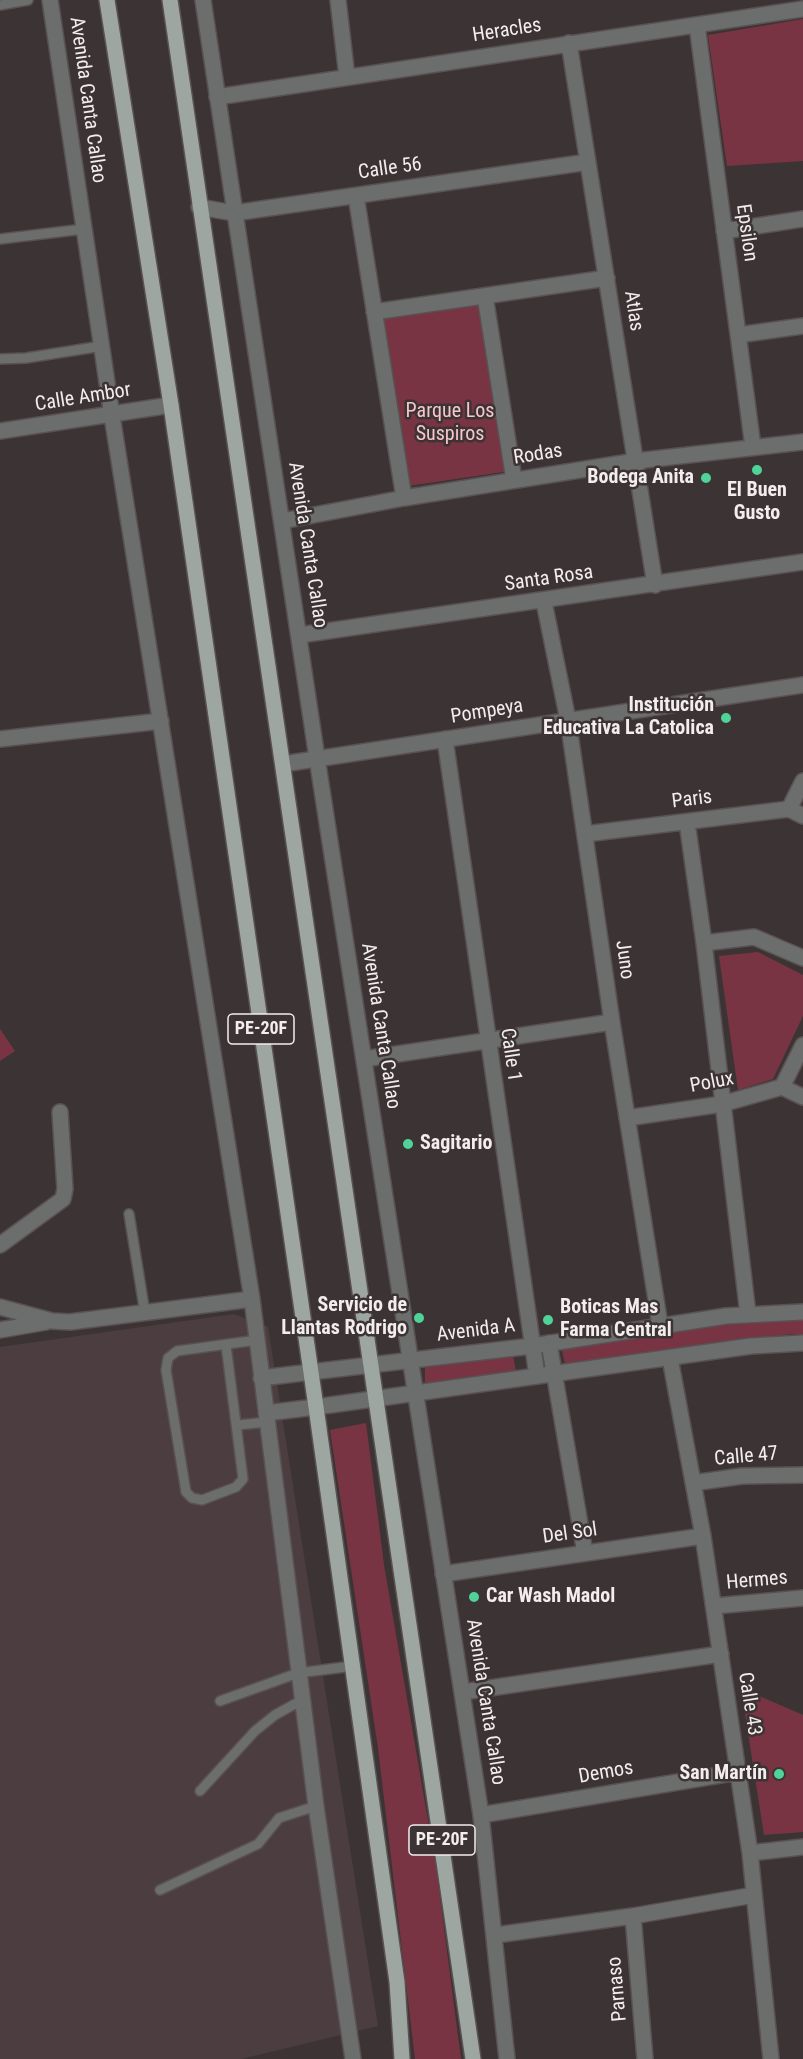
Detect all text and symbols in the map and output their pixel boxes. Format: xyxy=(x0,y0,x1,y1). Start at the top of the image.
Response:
street label: Heracles xyxy=(471,14,543,48)
street label: Avenida Canta Callao xyxy=(63,15,111,185)
street label: Calle 56 xyxy=(357,153,423,185)
street label: Epsilon xyxy=(730,203,762,263)
street label: Atlas xyxy=(618,289,648,333)
street label: Calle Ambor xyxy=(33,379,133,417)
park label: Parque Los Suspiros xyxy=(406,400,494,447)
street label: Rodas xyxy=(512,439,564,471)
street label: Avenida Canta Callao xyxy=(282,460,332,630)
marker: El Buen Gusto xyxy=(750,463,764,477)
place label: Bodega Anita xyxy=(587,466,694,490)
marker: Bodega Anita xyxy=(699,471,713,485)
place label: El Buen Gusto xyxy=(727,479,787,526)
street label: Santa Rosa xyxy=(503,561,595,597)
street label: Pompeya xyxy=(449,694,525,730)
place label: Institución Educativa La Catolica xyxy=(543,694,714,741)
marker: Institución Educativa La Catolica xyxy=(719,711,733,725)
street label: Paris xyxy=(671,786,713,814)
street label: Juno xyxy=(609,939,639,981)
street label: Avenida Canta Callao xyxy=(355,941,405,1111)
road number: PE-20F xyxy=(228,1014,294,1044)
street label: Calle 1 xyxy=(494,1027,526,1083)
street label: Polux xyxy=(688,1067,736,1099)
place label: Sagitario xyxy=(420,1132,492,1156)
marker: Sagitario xyxy=(401,1137,415,1151)
place label: Servicio de Llantas Rodrigo xyxy=(281,1294,407,1341)
place label: Boticas Mas Farma Central xyxy=(560,1296,672,1343)
marker: Servicio de Llantas Rodrigo xyxy=(412,1311,426,1325)
marker: Boticas Mas Farma Central xyxy=(541,1313,555,1327)
street label: Avenida A xyxy=(435,1314,517,1348)
street label: Calle 47 xyxy=(713,1442,779,1472)
street label: Del Sol xyxy=(541,1518,599,1550)
street label: Hermes xyxy=(725,1566,789,1596)
place label: Car Wash Madol xyxy=(486,1585,615,1609)
marker: Car Wash Madol xyxy=(467,1590,481,1604)
street label: Avenida Canta Callao xyxy=(460,1617,510,1787)
street label: Calle 43 xyxy=(732,1671,766,1737)
street label: Demos xyxy=(577,1756,635,1790)
place label: San Martín xyxy=(679,1762,767,1786)
marker: San Martín xyxy=(772,1767,786,1781)
road number: PE-20F xyxy=(409,1825,475,1855)
street label: Parnaso xyxy=(603,1956,633,2022)

